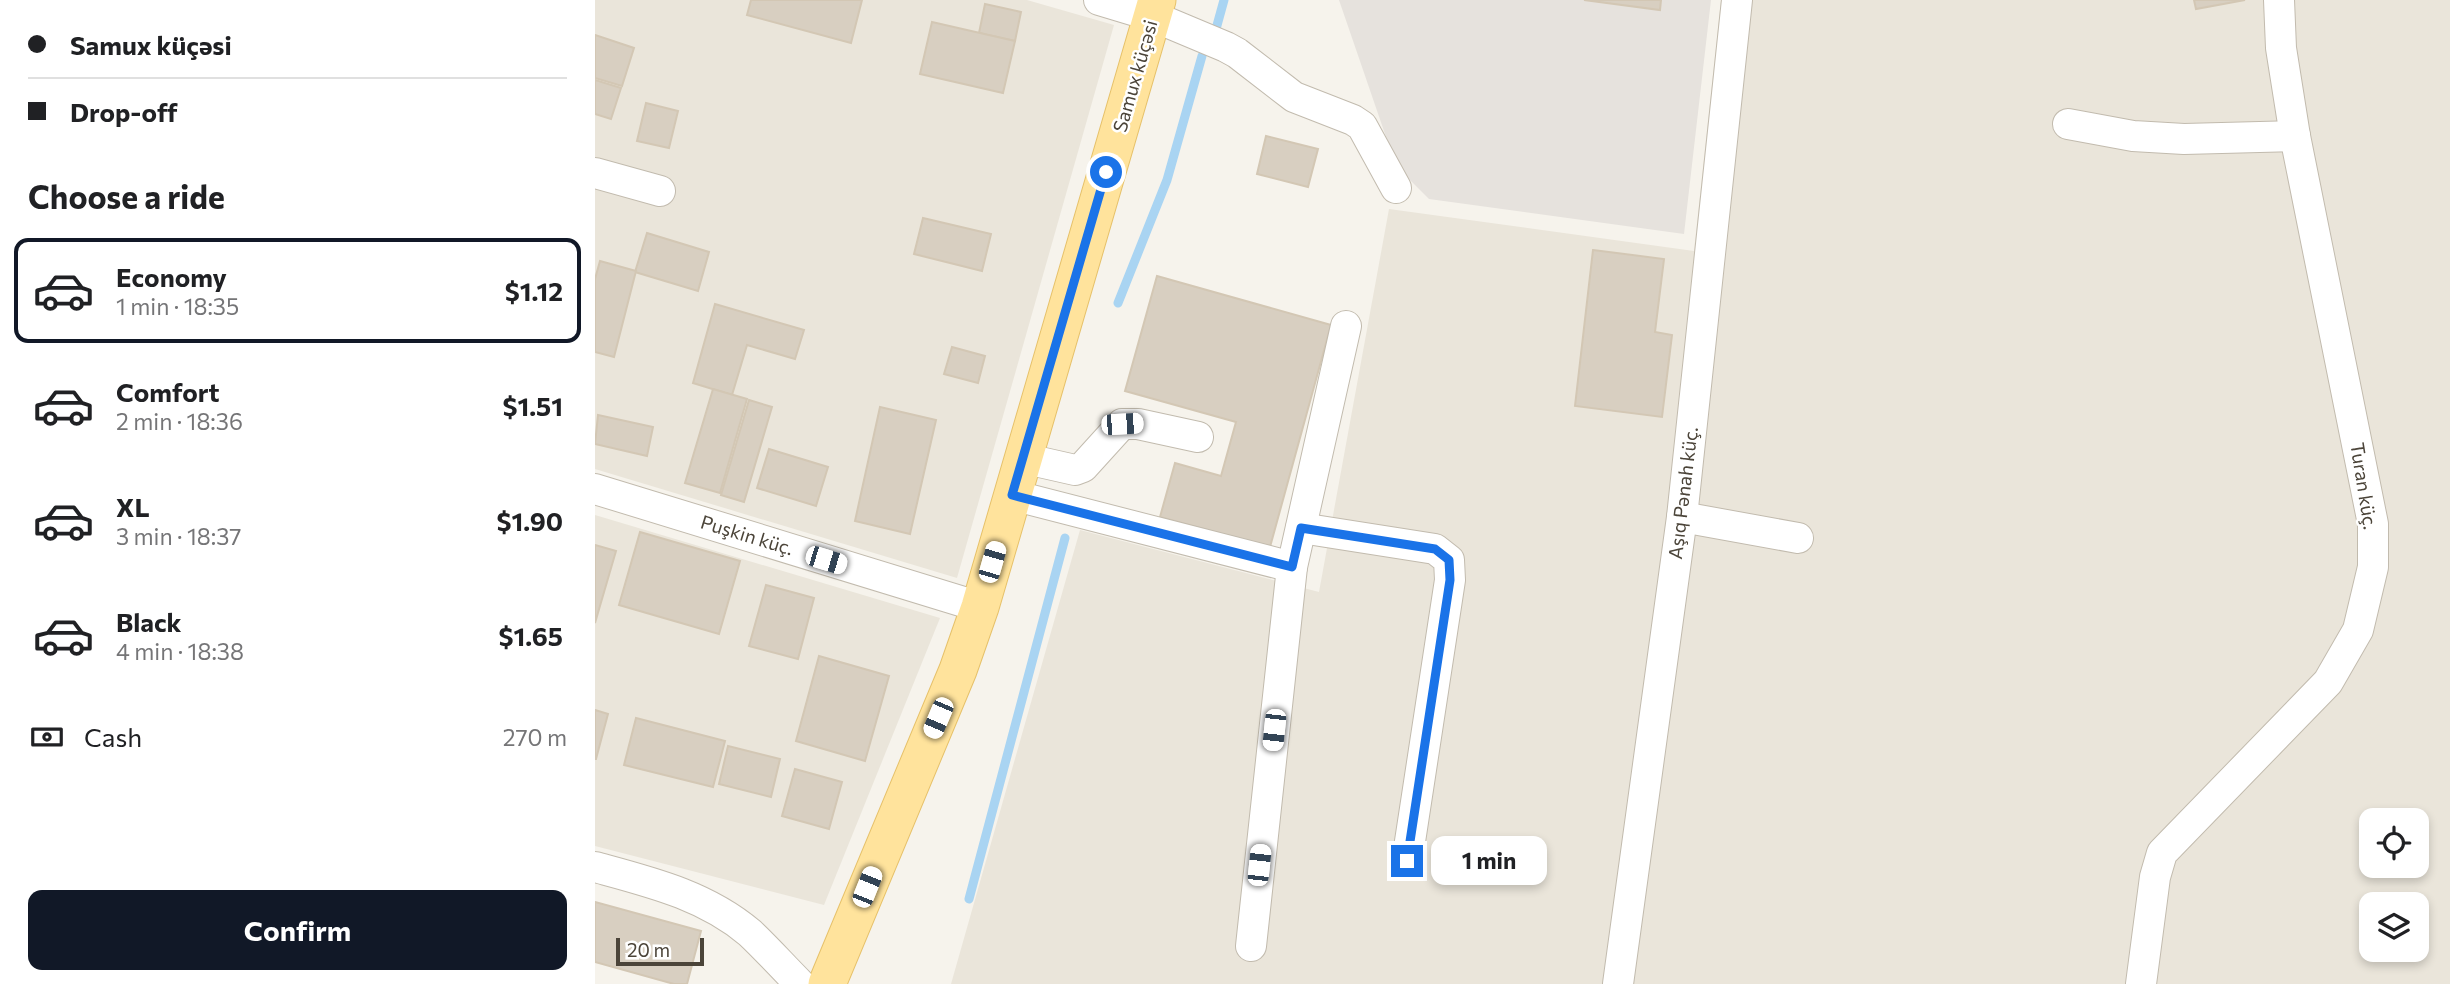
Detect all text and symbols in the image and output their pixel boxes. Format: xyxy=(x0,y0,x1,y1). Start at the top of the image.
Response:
street label: Samux küçəsi xyxy=(1108,17,1162,135)
text: Samux küçəsi xyxy=(70,29,232,60)
text: Drop-off xyxy=(70,96,177,127)
route start xyxy=(1090,156,1122,188)
text: Choose a ride xyxy=(28,176,225,216)
icon: car xyxy=(32,259,95,322)
text: Economy xyxy=(116,261,227,292)
text: $1.12 xyxy=(505,275,563,306)
text: 1 min · 18:35 xyxy=(116,292,239,320)
icon: car xyxy=(32,374,95,437)
text: Comfort xyxy=(116,376,219,407)
text: $1.51 xyxy=(502,390,563,421)
text: 2 min · 18:36 xyxy=(116,407,243,435)
car xyxy=(1101,412,1144,436)
street label: Aşıq Pənah küç. xyxy=(1663,425,1702,561)
street label: Turan küç. xyxy=(2346,441,2383,531)
icon: car xyxy=(32,489,95,552)
text: XL xyxy=(116,491,150,522)
text: $1.90 xyxy=(496,505,563,536)
street label: Puşkin küç. xyxy=(698,510,796,560)
text: 3 min · 18:37 xyxy=(116,522,241,550)
car xyxy=(977,539,1008,585)
car xyxy=(803,544,850,576)
icon: car xyxy=(32,604,95,667)
text: Black xyxy=(116,606,182,637)
text: $1.65 xyxy=(499,620,563,651)
text: 4 min · 18:38 xyxy=(116,637,244,665)
car xyxy=(921,695,956,741)
car xyxy=(1262,708,1287,752)
icon: cash xyxy=(28,718,66,756)
text: Cash xyxy=(84,721,142,752)
text: 270 m xyxy=(503,723,567,751)
map controls xyxy=(2359,808,2429,962)
button: locate xyxy=(2359,808,2429,878)
callout: 1 min xyxy=(1431,836,1547,886)
car xyxy=(1247,843,1272,887)
route end xyxy=(1391,845,1423,877)
text: 1 min xyxy=(1462,846,1516,874)
car xyxy=(850,864,885,910)
button: Confirm xyxy=(28,890,567,970)
button: layers xyxy=(2359,892,2429,962)
scale bar xyxy=(616,935,703,967)
text: 20 m xyxy=(627,938,670,961)

